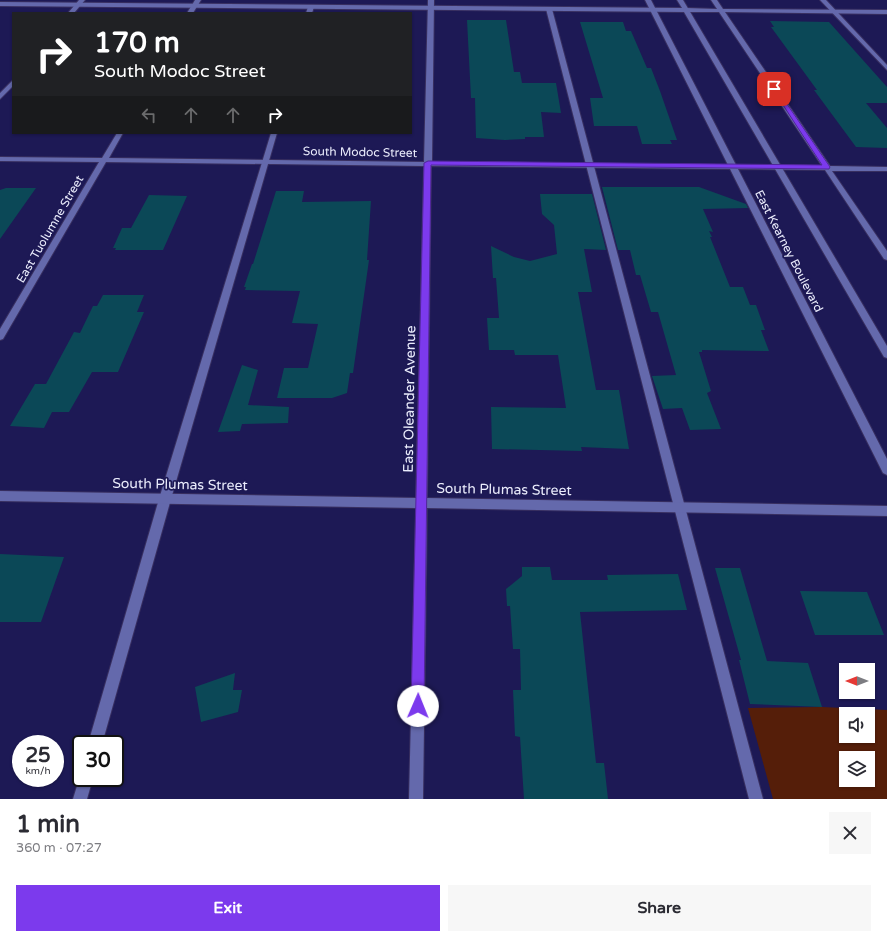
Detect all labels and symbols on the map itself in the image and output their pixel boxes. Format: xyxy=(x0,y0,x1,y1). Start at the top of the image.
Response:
pin xyxy=(757,72,791,106)
street label: South Modoc Street xyxy=(303,144,418,160)
street label: East Tuolumne Street xyxy=(13,172,87,285)
street label: East Kearney Boulevard xyxy=(752,188,826,314)
street label: East Oleander Avenue xyxy=(400,325,419,473)
street label: South Plumas Street xyxy=(112,475,249,494)
street label: South Plumas Street xyxy=(436,480,573,499)
north arrow xyxy=(839,663,875,699)
position arrow xyxy=(397,685,439,727)
speed limit sign: 30 xyxy=(72,735,124,787)

